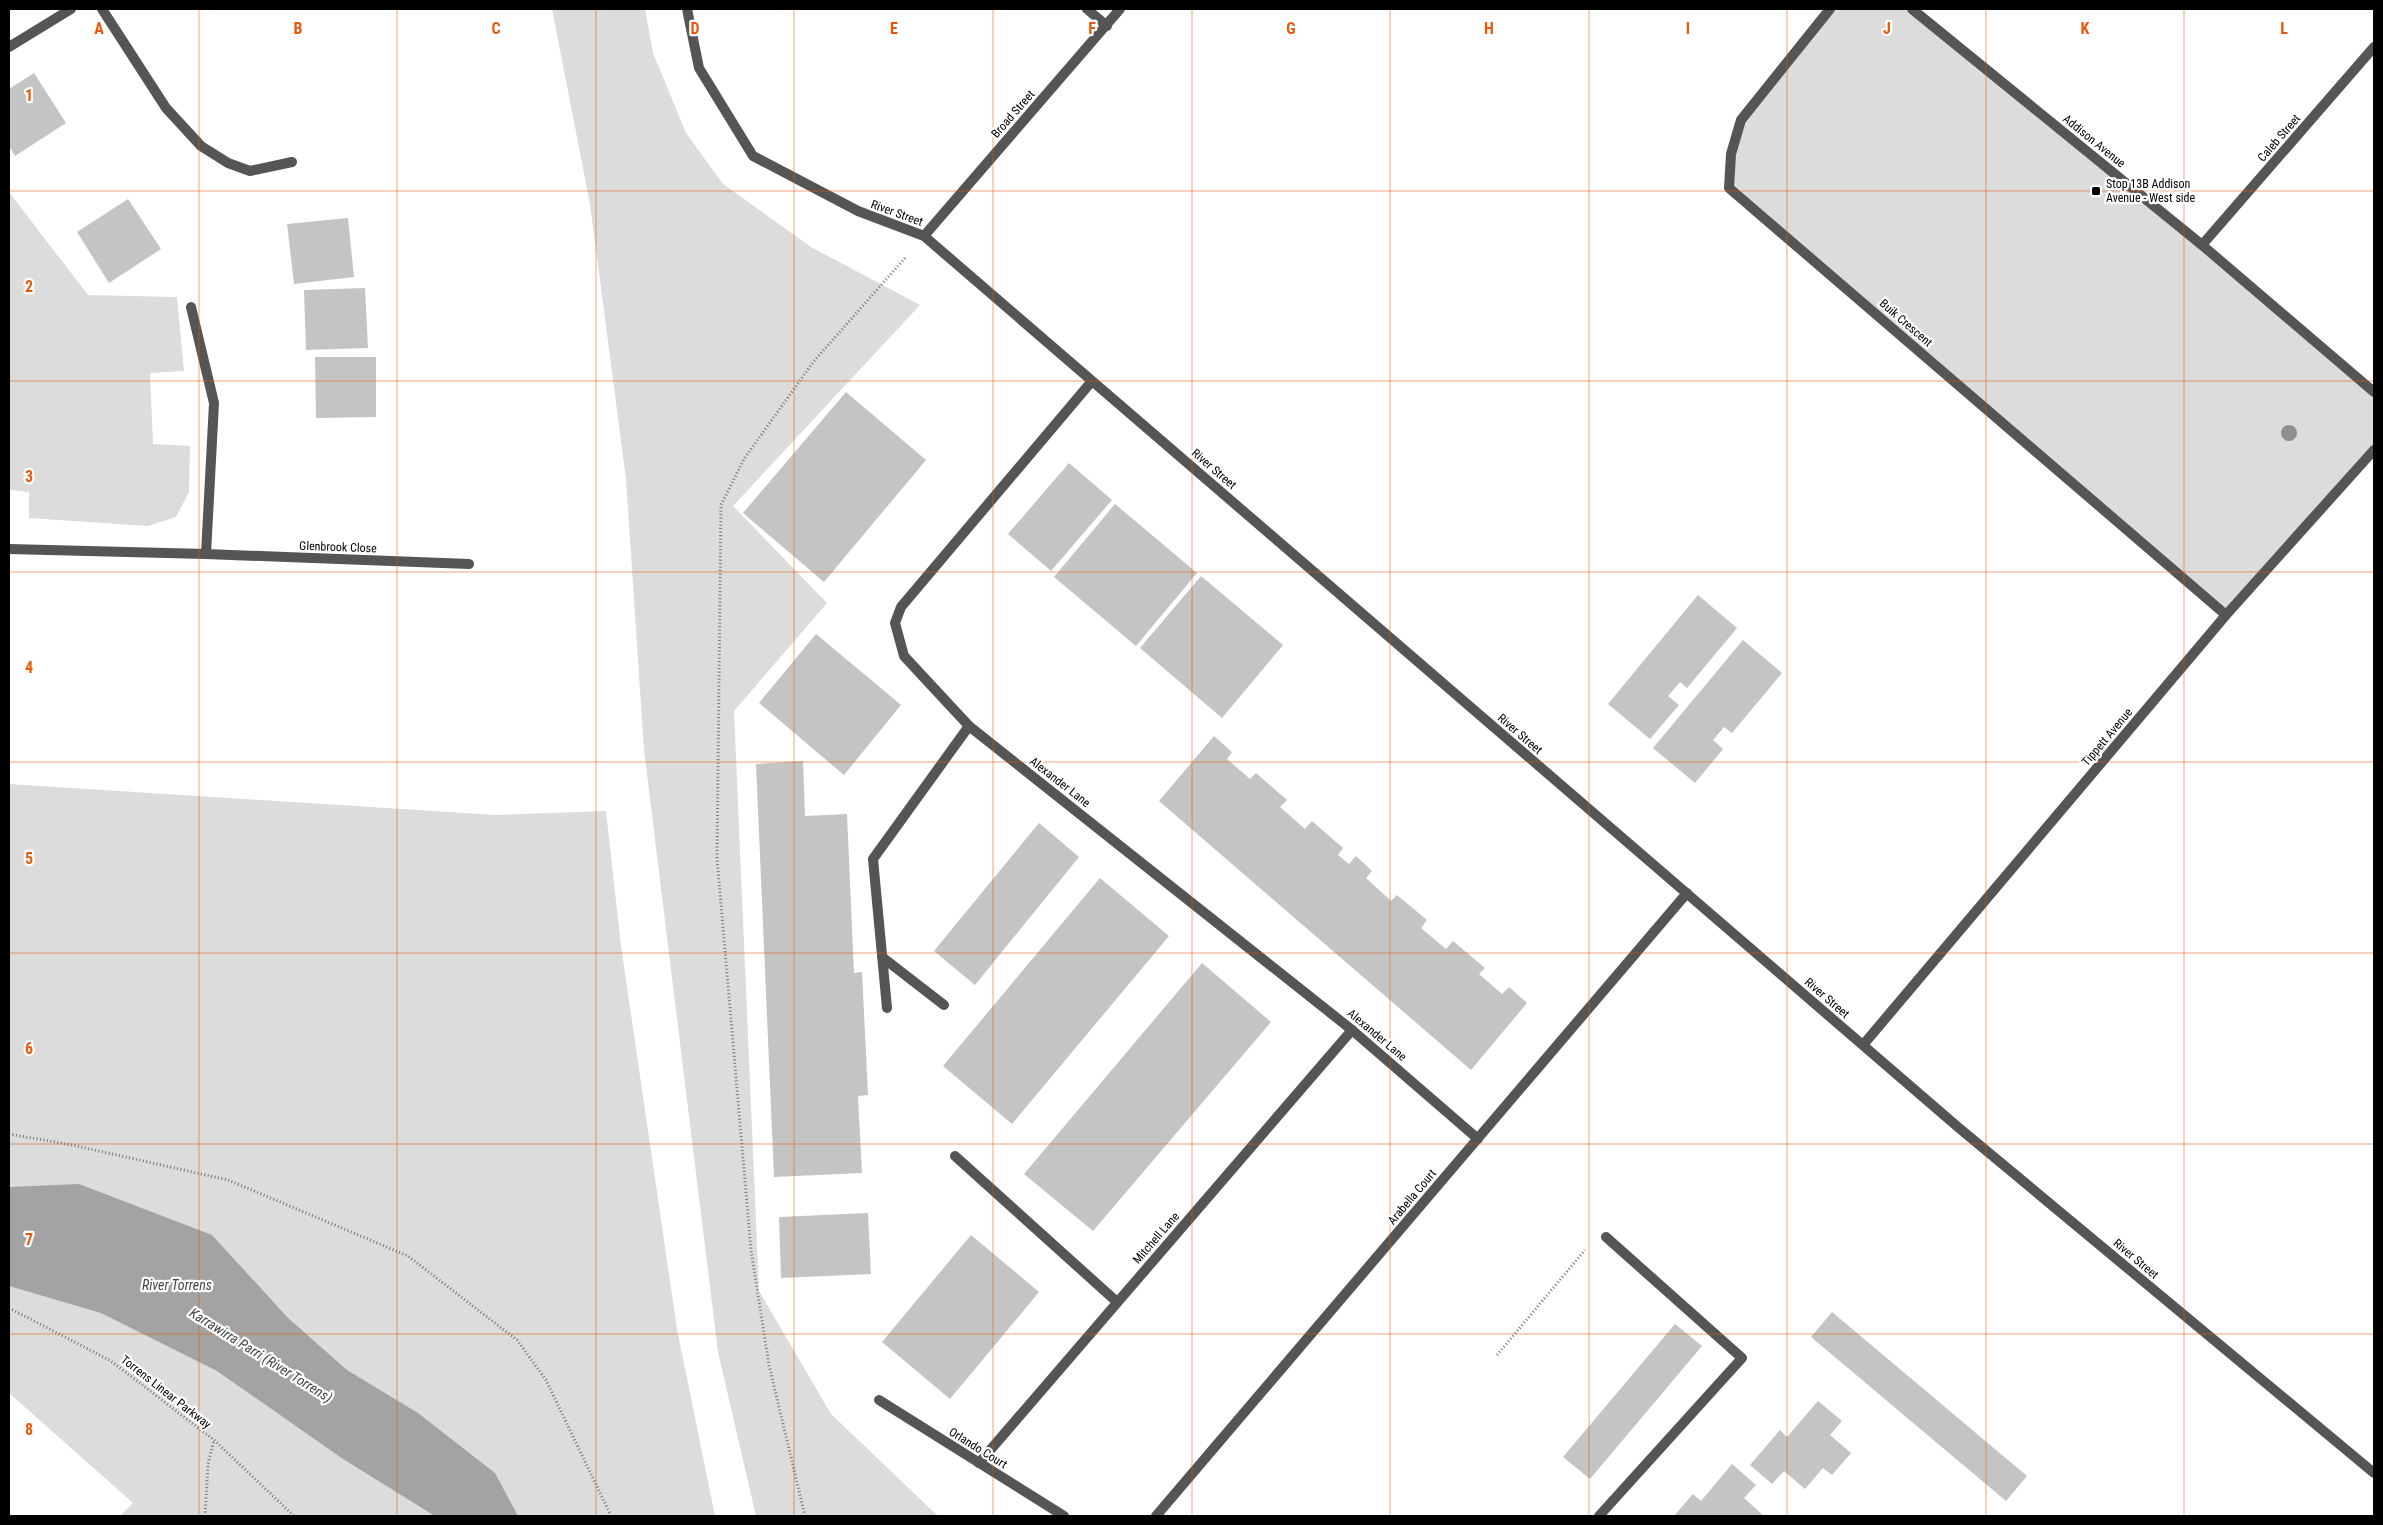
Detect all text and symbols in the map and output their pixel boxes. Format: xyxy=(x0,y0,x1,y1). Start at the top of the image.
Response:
text: A xyxy=(94,19,104,38)
text: B xyxy=(294,19,303,38)
text: C xyxy=(491,19,501,38)
text: D xyxy=(690,19,700,38)
text: E xyxy=(890,19,898,38)
text: F xyxy=(1088,19,1096,38)
text: G xyxy=(1286,19,1296,38)
text: H xyxy=(1484,19,1494,38)
text: I xyxy=(1686,19,1690,38)
text: J xyxy=(1883,19,1891,38)
text: K xyxy=(2081,19,2090,38)
text: L xyxy=(2280,19,2288,38)
text: 1 xyxy=(25,86,33,105)
street label: Broad Street xyxy=(988,87,1038,141)
street label: Caleb Street xyxy=(2255,111,2304,164)
street label: Addison Avenue xyxy=(2060,112,2128,171)
place label: Stop 13B Addison Avenue - West side xyxy=(2106,177,2196,205)
marker: Stop 13B Addison Avenue - West side xyxy=(2090,185,2102,197)
street label: River Street xyxy=(869,197,925,229)
text: 2 xyxy=(25,277,33,296)
street label: Buik Crescent xyxy=(1877,296,1936,350)
street label: River Street xyxy=(1189,446,1239,492)
text: 3 xyxy=(25,467,33,486)
street label: Glenbrook Close xyxy=(299,539,377,555)
text: 4 xyxy=(25,658,33,677)
street label: Tippett Avenue xyxy=(2079,705,2135,769)
street label: River Street xyxy=(1495,711,1545,757)
street label: Alexander Lane xyxy=(1027,754,1093,810)
text: 5 xyxy=(25,849,33,868)
street label: River Street xyxy=(1802,975,1852,1021)
street label: Alexander Lane xyxy=(1345,1006,1410,1064)
text: 6 xyxy=(25,1039,33,1058)
street label: Arabella Court xyxy=(1385,1166,1439,1227)
street label: Mitchell Lane xyxy=(1130,1209,1182,1267)
text: 7 xyxy=(25,1230,33,1249)
street label: River Street xyxy=(2111,1236,2162,1282)
water label: River Torrens xyxy=(142,1277,212,1293)
water label: Karrawirra Parri (River Torrens) xyxy=(186,1304,335,1406)
street label: Torrens Linear Parkway xyxy=(118,1352,214,1432)
text: 8 xyxy=(25,1420,33,1439)
street label: Orlando Court xyxy=(946,1425,1010,1472)

